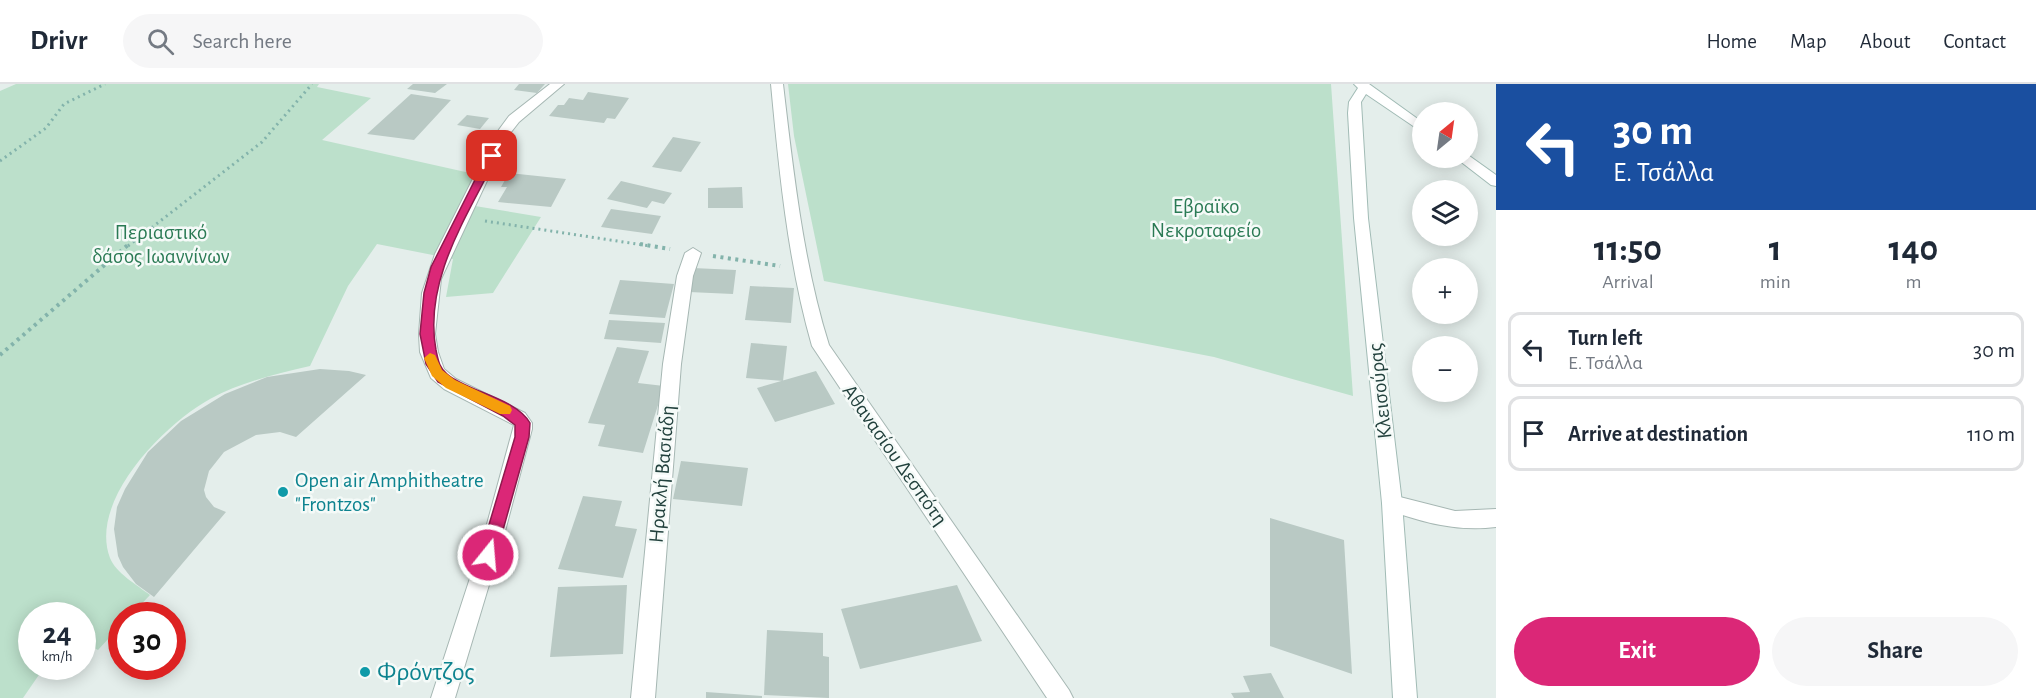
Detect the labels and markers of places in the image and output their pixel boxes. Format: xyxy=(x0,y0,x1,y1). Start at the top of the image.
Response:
pin xyxy=(466,130,517,181)
place label: Open air Amphitheatre "Frontzos" xyxy=(295,470,484,515)
marker: Open air Amphitheatre "Frontzos" xyxy=(276,485,290,499)
place label: Φρόντζος xyxy=(377,659,475,685)
marker: Φρόντζος xyxy=(358,665,372,679)

